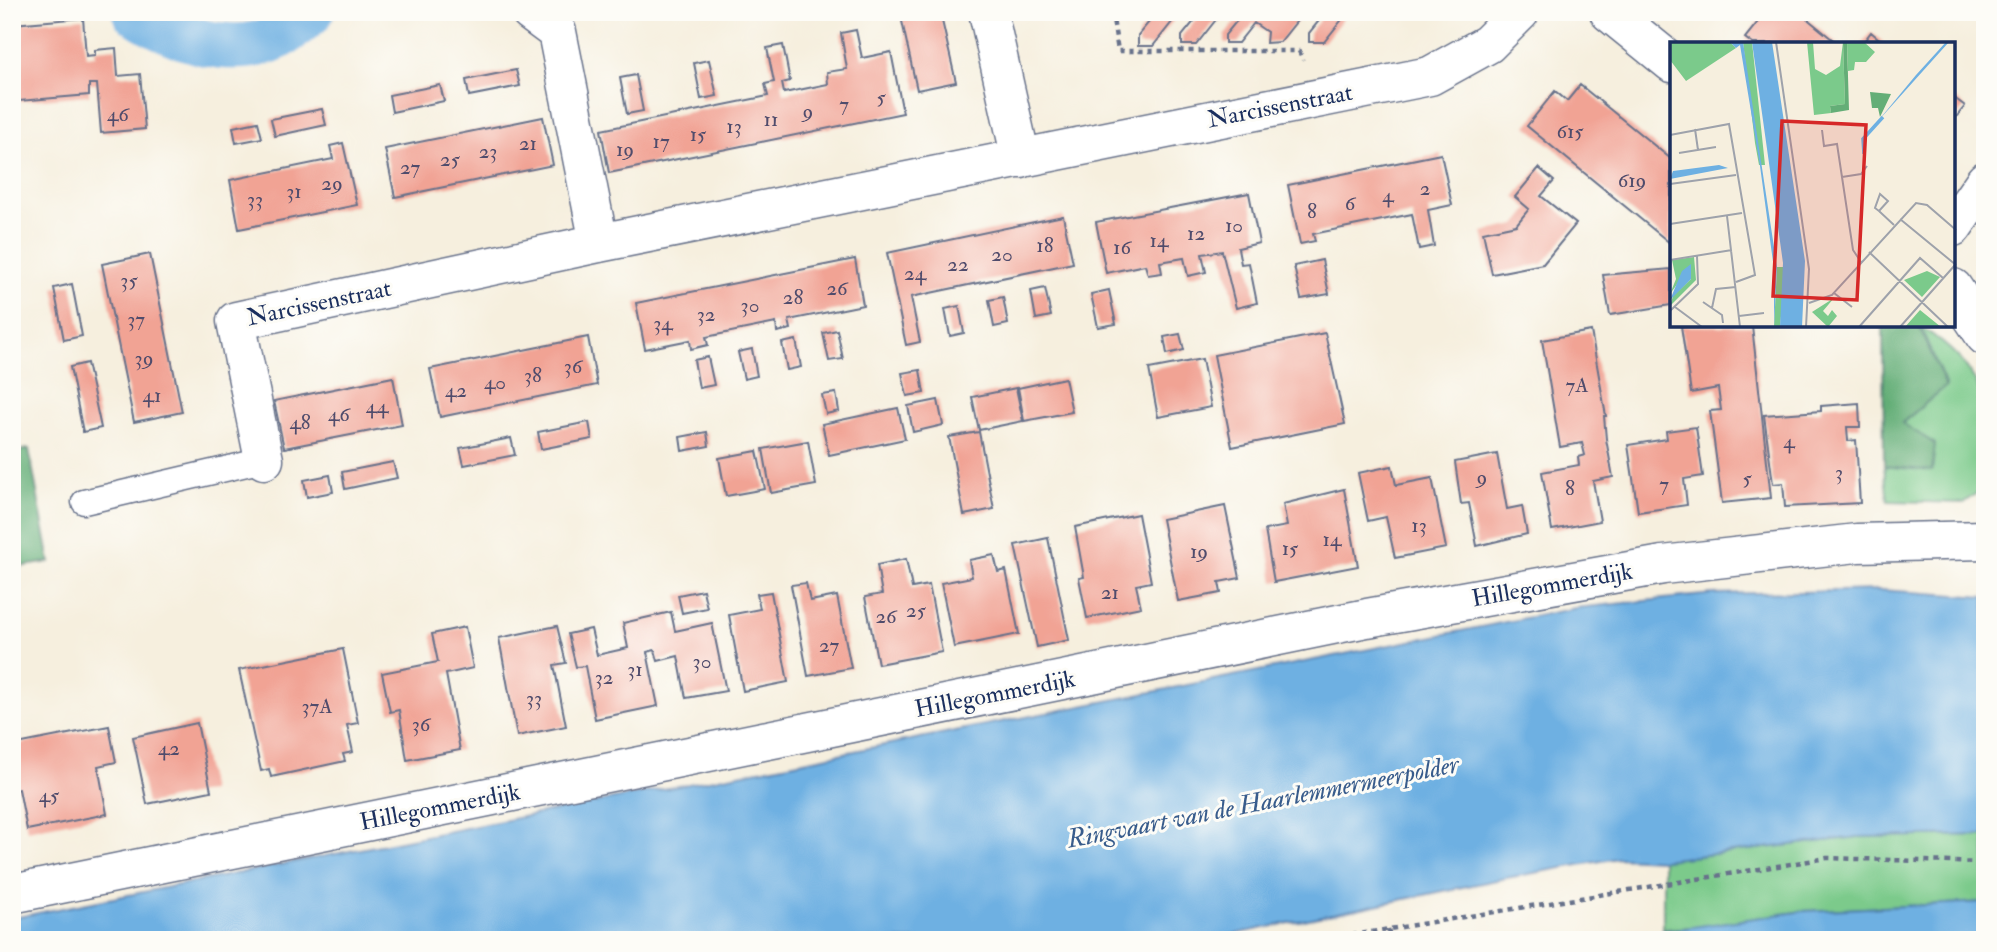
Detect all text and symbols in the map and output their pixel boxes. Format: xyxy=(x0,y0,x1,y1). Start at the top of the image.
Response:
inset map xyxy=(1670,42,1955,327)
street label: Narcissenstraat xyxy=(1205,77,1355,135)
house number: 5 xyxy=(876,84,886,111)
house number: 7 xyxy=(839,91,849,118)
house number: 9 xyxy=(801,98,813,125)
house number: 46 xyxy=(107,101,130,128)
house number: 11 xyxy=(764,106,779,133)
house number: 13 xyxy=(726,113,742,140)
house number: 615 xyxy=(1556,118,1584,145)
house number: 15 xyxy=(690,121,707,148)
house number: 17 xyxy=(652,128,670,155)
house number: 21 xyxy=(519,130,537,157)
house number: 19 xyxy=(616,136,634,163)
house number: 23 xyxy=(479,138,497,165)
house number: 25 xyxy=(440,146,461,173)
house number: 27 xyxy=(400,154,420,181)
house number: 619 xyxy=(1618,167,1646,194)
house number: 29 xyxy=(321,170,343,197)
house number: 2 xyxy=(1420,175,1430,202)
house number: 31 xyxy=(286,178,302,205)
house number: 4 xyxy=(1382,182,1395,209)
house number: 33 xyxy=(247,186,263,213)
house number: 6 xyxy=(1345,190,1357,217)
house number: 8 xyxy=(1307,198,1317,225)
house number: 10 xyxy=(1225,212,1243,239)
house number: 12 xyxy=(1187,220,1205,247)
house number: 14 xyxy=(1150,227,1170,254)
house number: 18 xyxy=(1036,232,1054,259)
house number: 16 xyxy=(1113,234,1132,261)
house number: 20 xyxy=(991,241,1013,268)
house number: 22 xyxy=(947,251,969,278)
house number: 24 xyxy=(904,260,928,287)
house number: 35 xyxy=(120,267,138,294)
street label: Narcissenstraat xyxy=(244,273,394,333)
house number: 26 xyxy=(826,275,849,302)
house number: 28 xyxy=(783,284,803,311)
house number: 30 xyxy=(741,292,759,319)
house number: 32 xyxy=(697,301,715,328)
house number: 37 xyxy=(127,306,145,333)
house number: 34 xyxy=(653,310,674,337)
house number: 39 xyxy=(135,345,153,372)
house number: 36 xyxy=(564,353,584,380)
house number: 38 xyxy=(524,362,542,389)
house number: 40 xyxy=(484,369,506,396)
house number: 7A xyxy=(1566,372,1588,399)
house number: 42 xyxy=(445,377,467,404)
house number: 41 xyxy=(143,382,161,409)
house number: 44 xyxy=(366,393,390,420)
house number: 46 xyxy=(328,401,351,428)
house number: 48 xyxy=(289,409,311,436)
house number: 4 xyxy=(1783,428,1796,455)
house number: 3 xyxy=(1835,459,1843,486)
house number: 9 xyxy=(1475,464,1487,491)
house number: 5 xyxy=(1742,465,1752,492)
house number: 7 xyxy=(1659,471,1669,498)
house number: 8 xyxy=(1565,475,1575,502)
house number: 13 xyxy=(1411,512,1427,539)
house number: 14 xyxy=(1323,526,1343,553)
house number: 15 xyxy=(1282,535,1299,562)
house number: 19 xyxy=(1190,538,1208,565)
street label: Hillegommerdijk xyxy=(1469,556,1635,614)
house number: 21 xyxy=(1101,579,1119,606)
house number: 25 xyxy=(906,597,927,624)
house number: 26 xyxy=(875,603,898,630)
house number: 27 xyxy=(819,632,839,659)
house number: 30 xyxy=(693,648,711,675)
house number: 31 xyxy=(627,656,643,683)
street label: Hillegommerdijk xyxy=(912,663,1078,725)
house number: 32 xyxy=(595,664,613,691)
house number: 33 xyxy=(526,685,542,712)
house number: 37A xyxy=(301,693,333,720)
house number: 36 xyxy=(412,711,432,738)
house number: 42 xyxy=(158,735,180,762)
water label: Ringvaart van de Haarlemmermeerpolder xyxy=(1063,748,1463,856)
street label: Hillegommerdijk xyxy=(357,776,523,838)
house number: 45 xyxy=(39,782,60,809)

